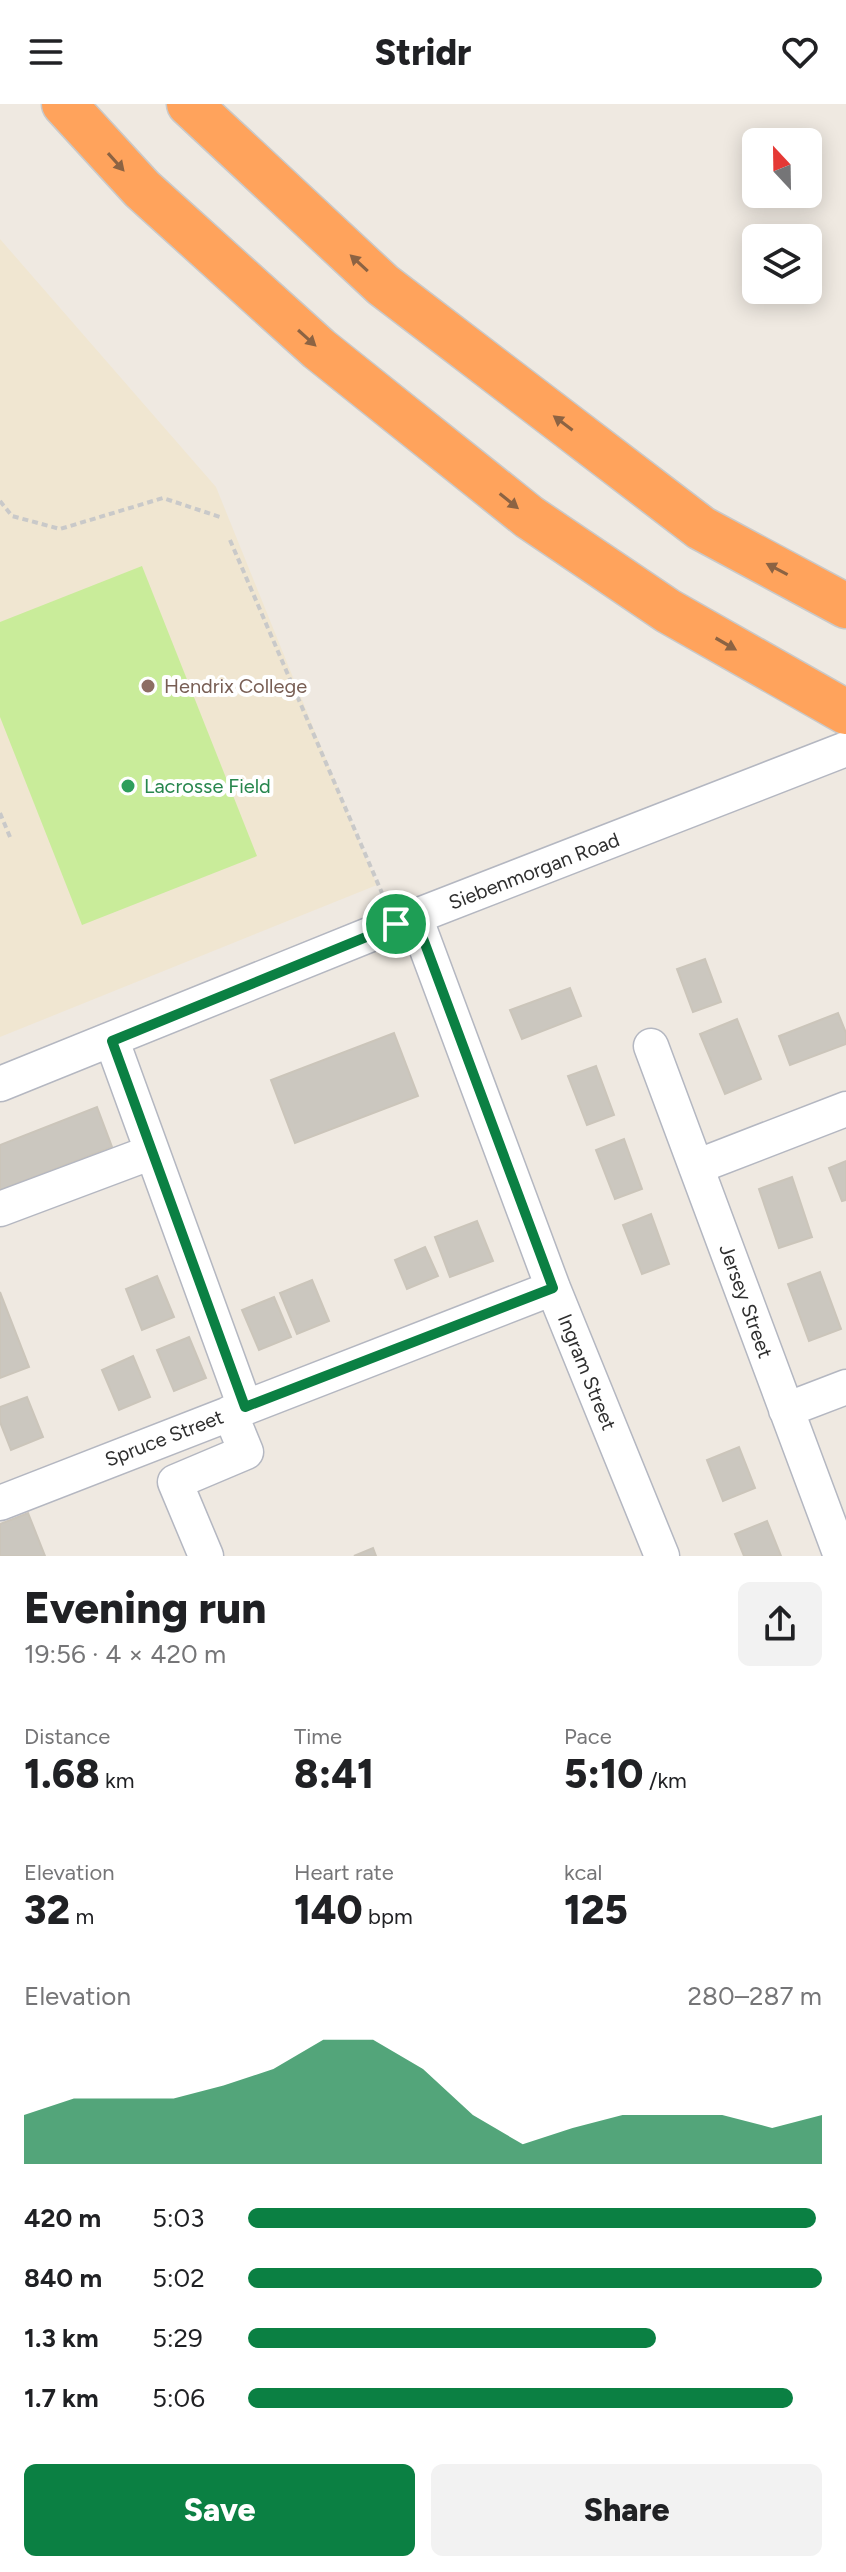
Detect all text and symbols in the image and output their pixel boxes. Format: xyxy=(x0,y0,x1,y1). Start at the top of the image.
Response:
icon: menu xyxy=(24,30,68,74)
icon: heart xyxy=(778,30,822,74)
text: Stridr xyxy=(375,31,471,74)
north arrow xyxy=(742,128,822,208)
map controls xyxy=(742,128,822,304)
one-way arrow xyxy=(107,152,125,171)
button: layers xyxy=(742,224,822,304)
one-way arrow xyxy=(350,254,369,272)
one-way arrow xyxy=(297,329,317,346)
one-way arrow xyxy=(553,415,573,431)
one-way arrow xyxy=(499,493,519,509)
one-way arrow xyxy=(766,563,789,576)
one-way arrow xyxy=(715,637,738,651)
place label: Hendrix College xyxy=(164,674,307,698)
marker: Hendrix College xyxy=(139,677,157,695)
place label: Lacrosse Field xyxy=(144,774,271,798)
marker: Lacrosse Field xyxy=(119,777,137,795)
street label: Siebenmorgan Road xyxy=(445,827,623,915)
pin xyxy=(362,890,430,958)
icon: arrive xyxy=(374,902,418,946)
street label: Jersey Street xyxy=(714,1241,778,1361)
street label: Ingram Street xyxy=(553,1310,621,1434)
street label: Spruce Street xyxy=(101,1404,227,1472)
text: Evening run xyxy=(24,1581,266,1634)
button: share xyxy=(738,1582,822,1666)
text: 19:56 · 4 × 420 m xyxy=(24,1638,226,1670)
text: Distance xyxy=(24,1723,110,1750)
text: Time xyxy=(294,1723,342,1750)
text: Pace xyxy=(564,1723,612,1750)
text: 1.68 xyxy=(24,1750,100,1798)
text: 8:41 xyxy=(294,1750,374,1798)
text: 5:10 xyxy=(564,1750,643,1798)
text: km xyxy=(100,1767,134,1794)
text: /km xyxy=(643,1767,687,1794)
text: Elevation xyxy=(24,1859,114,1886)
text: Heart rate xyxy=(294,1859,394,1886)
text: kcal xyxy=(564,1859,602,1886)
text: 32 xyxy=(24,1886,70,1934)
text: 140 xyxy=(294,1886,363,1934)
text: 125 xyxy=(564,1886,628,1934)
text: m xyxy=(70,1903,94,1930)
text: bpm xyxy=(363,1903,413,1930)
text: Elevation xyxy=(24,1980,131,2012)
text: 280–287 m xyxy=(688,1980,822,2012)
text: 420 m xyxy=(24,2202,101,2234)
text: 5:03 xyxy=(152,2202,204,2234)
text: 840 m xyxy=(24,2262,102,2294)
text: 5:02 xyxy=(152,2262,205,2294)
text: 1.3 km xyxy=(24,2322,99,2354)
text: 5:29 xyxy=(152,2322,203,2354)
text: 1.7 km xyxy=(24,2382,99,2414)
text: 5:06 xyxy=(152,2382,205,2414)
button: Save xyxy=(24,2464,415,2556)
button: Share xyxy=(431,2464,822,2556)

